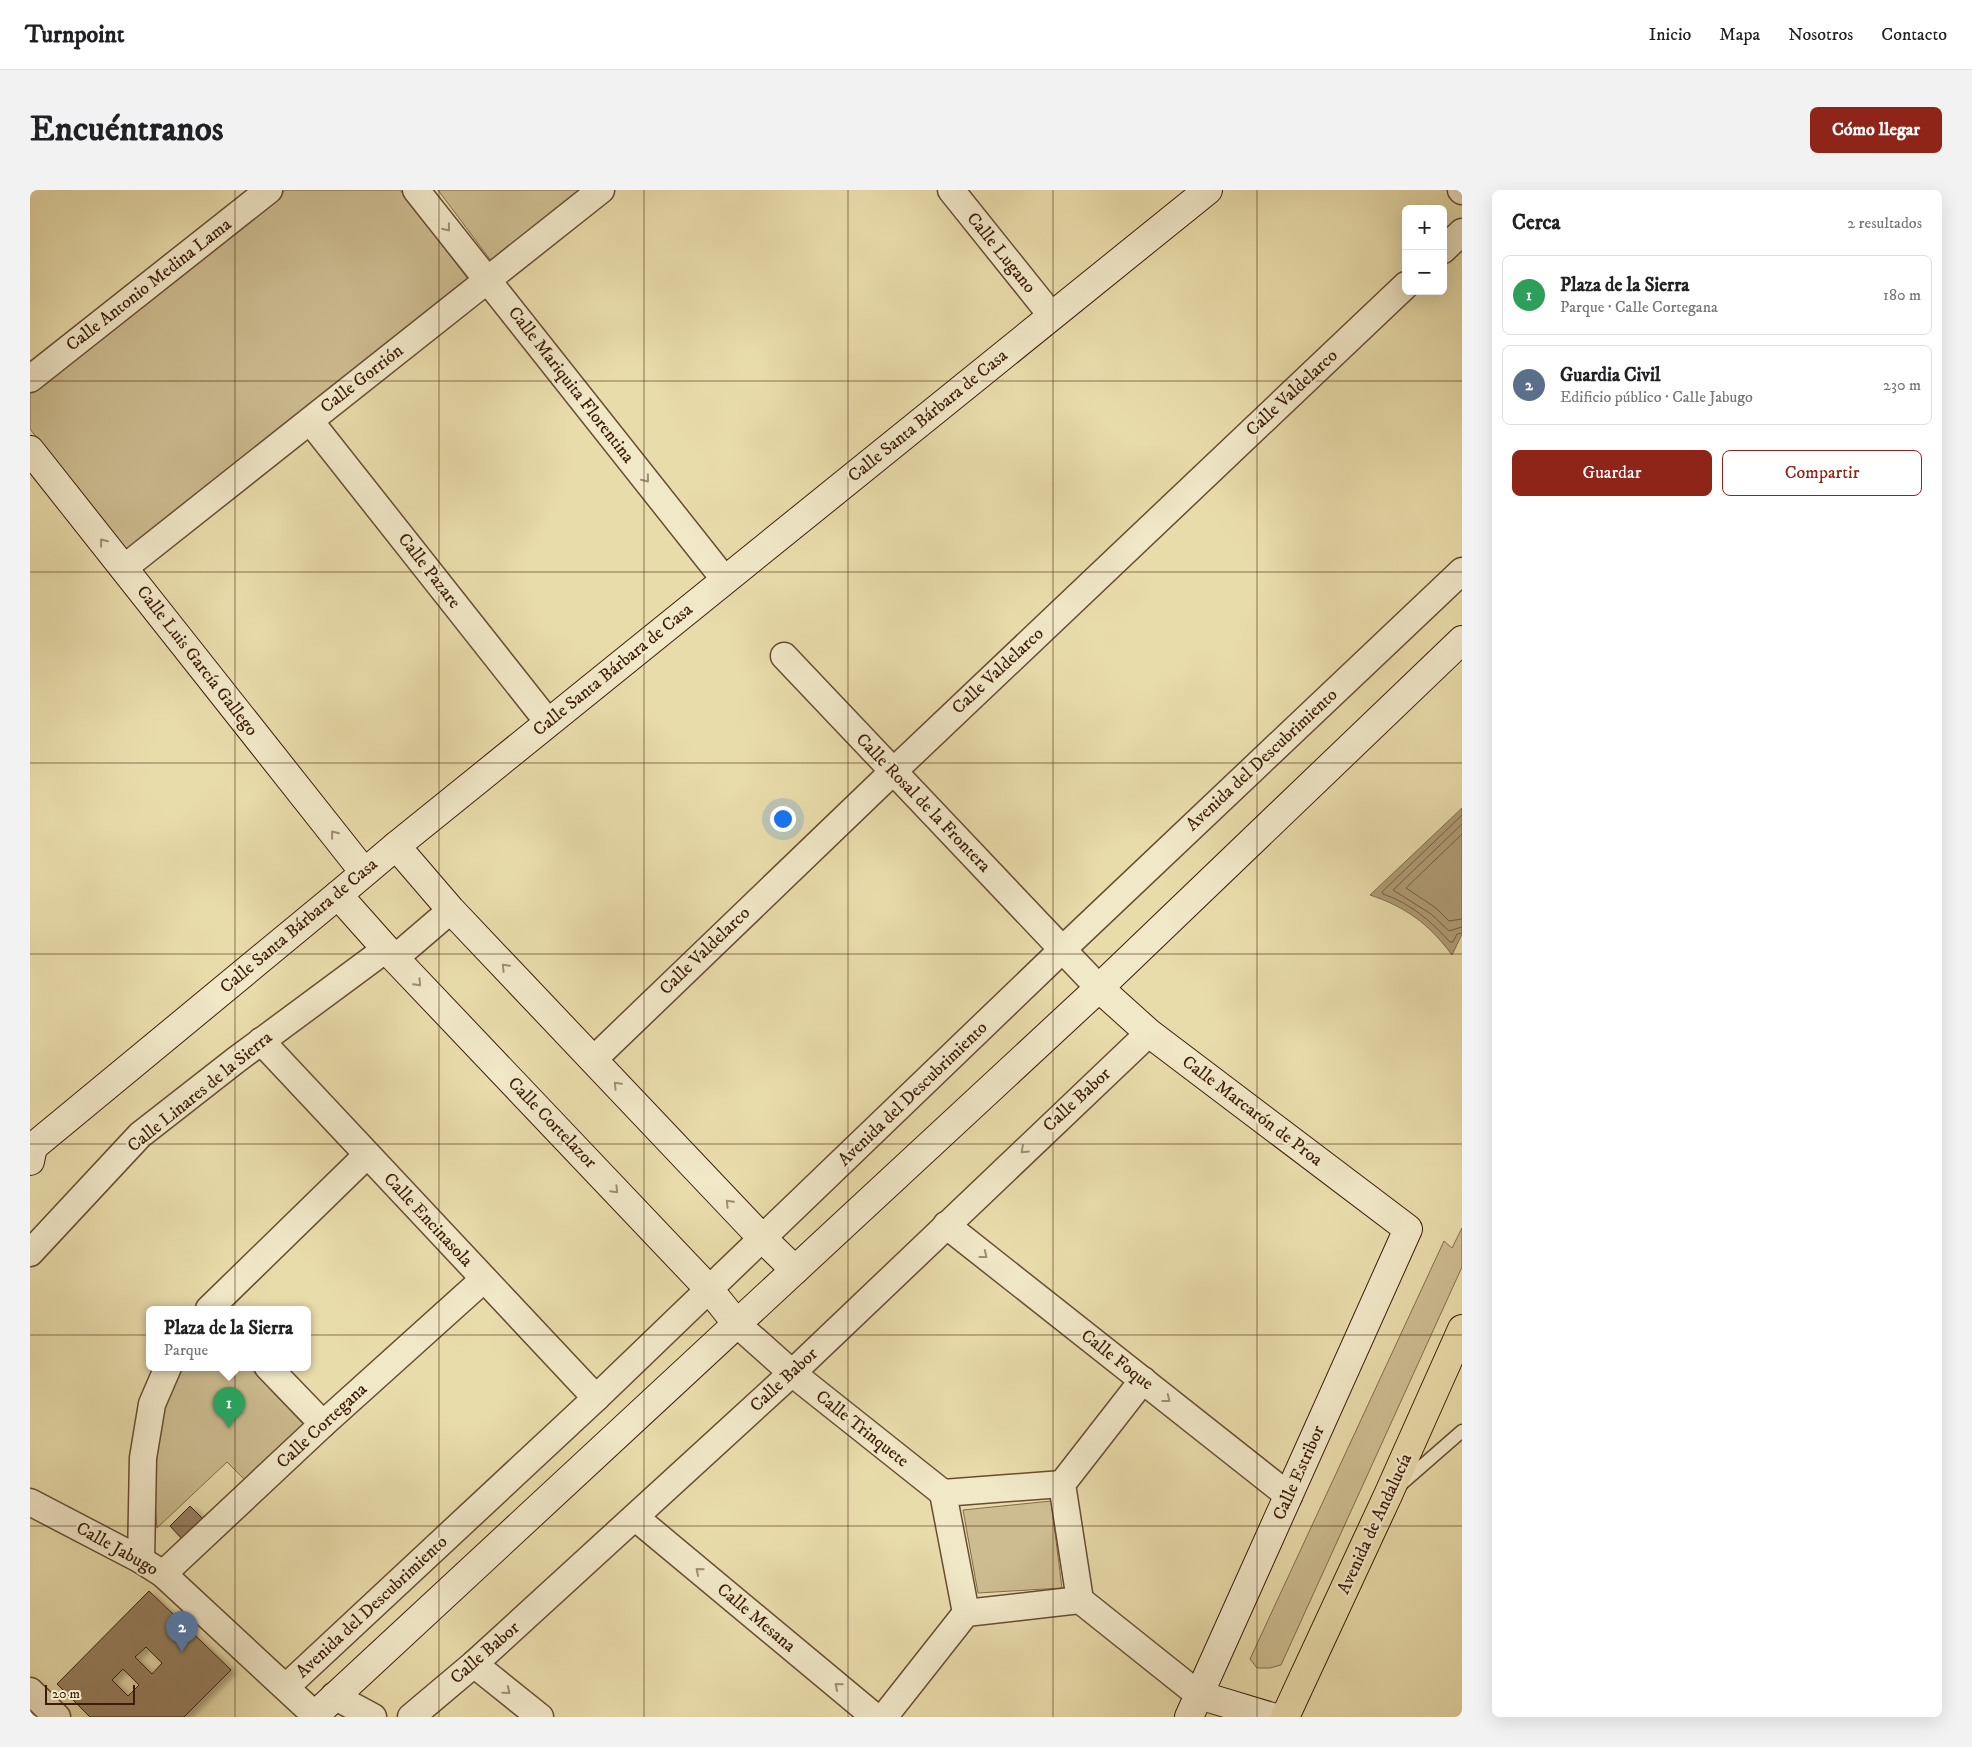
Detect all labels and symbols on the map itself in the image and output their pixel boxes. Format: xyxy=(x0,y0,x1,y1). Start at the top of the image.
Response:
street label: Calle Lugano xyxy=(962,208,1040,298)
street label: Calle Antonio Medina Lama xyxy=(62,213,236,356)
one-way arrow xyxy=(441,222,449,231)
street label: Calle Mariquita Florentina xyxy=(503,302,639,468)
street label: Calle Gorrión xyxy=(316,339,408,418)
street label: Calle Santa Bárbara de Casa xyxy=(844,345,1012,487)
street label: Calle Valdelarco xyxy=(1241,345,1343,441)
one-way arrow xyxy=(640,473,648,482)
street label: Calle Pazare xyxy=(393,529,465,613)
one-way arrow xyxy=(100,539,108,548)
street label: Calle Luis García Gallego xyxy=(132,582,263,741)
street label: Calle Santa Bárbara de Casa xyxy=(529,599,697,741)
street label: Calle Valdelarco xyxy=(947,623,1049,719)
street label: Avenida del Descubrimiento xyxy=(1182,684,1342,836)
street label: Calle Rosal de la Frontera xyxy=(851,729,995,877)
your location xyxy=(770,806,796,832)
one-way arrow xyxy=(331,830,340,840)
street label: Calle Santa Bárbara de Casa xyxy=(216,853,383,998)
street label: Calle Valdelarco xyxy=(655,902,755,1000)
one-way arrow xyxy=(502,964,511,973)
one-way arrow xyxy=(412,977,421,986)
street label: Avenida del Descubrimiento xyxy=(834,1017,992,1171)
street label: Calle Linares de la Sierra xyxy=(123,1027,277,1157)
street label: Calle Marcarón de Proa xyxy=(1177,1051,1327,1171)
street label: Calle Babor xyxy=(1039,1063,1116,1137)
street label: Calle Cortelazor xyxy=(503,1073,601,1173)
one-way arrow xyxy=(614,1082,623,1091)
one-way arrow xyxy=(1021,1144,1030,1153)
street label: Calle Encinasola xyxy=(379,1168,478,1272)
one-way arrow xyxy=(609,1184,618,1193)
one-way arrow xyxy=(726,1200,735,1209)
one-way arrow xyxy=(978,1249,988,1258)
street label: Calle Foque xyxy=(1076,1325,1158,1395)
street label: Calle Babor xyxy=(746,1343,823,1417)
street label: Calle Cortegana xyxy=(272,1378,372,1474)
street label: Calle Trinquete xyxy=(811,1386,913,1472)
pin: 1 xyxy=(213,1387,245,1428)
one-way arrow xyxy=(1161,1393,1170,1402)
street label: Calle Estribor xyxy=(1268,1422,1330,1524)
street label: Avenida de Andalucía xyxy=(1333,1450,1417,1598)
street label: Calle Jabugo xyxy=(72,1517,162,1581)
street label: Avenida del Descubrimiento xyxy=(292,1531,452,1683)
one-way arrow xyxy=(696,1567,705,1576)
street label: Calle Mesana xyxy=(712,1579,800,1658)
pin: 2 xyxy=(166,1611,198,1652)
street label: Calle Babor xyxy=(446,1617,524,1689)
scale bar xyxy=(45,1682,135,1705)
one-way arrow xyxy=(835,1683,844,1691)
one-way arrow xyxy=(501,1685,510,1693)

